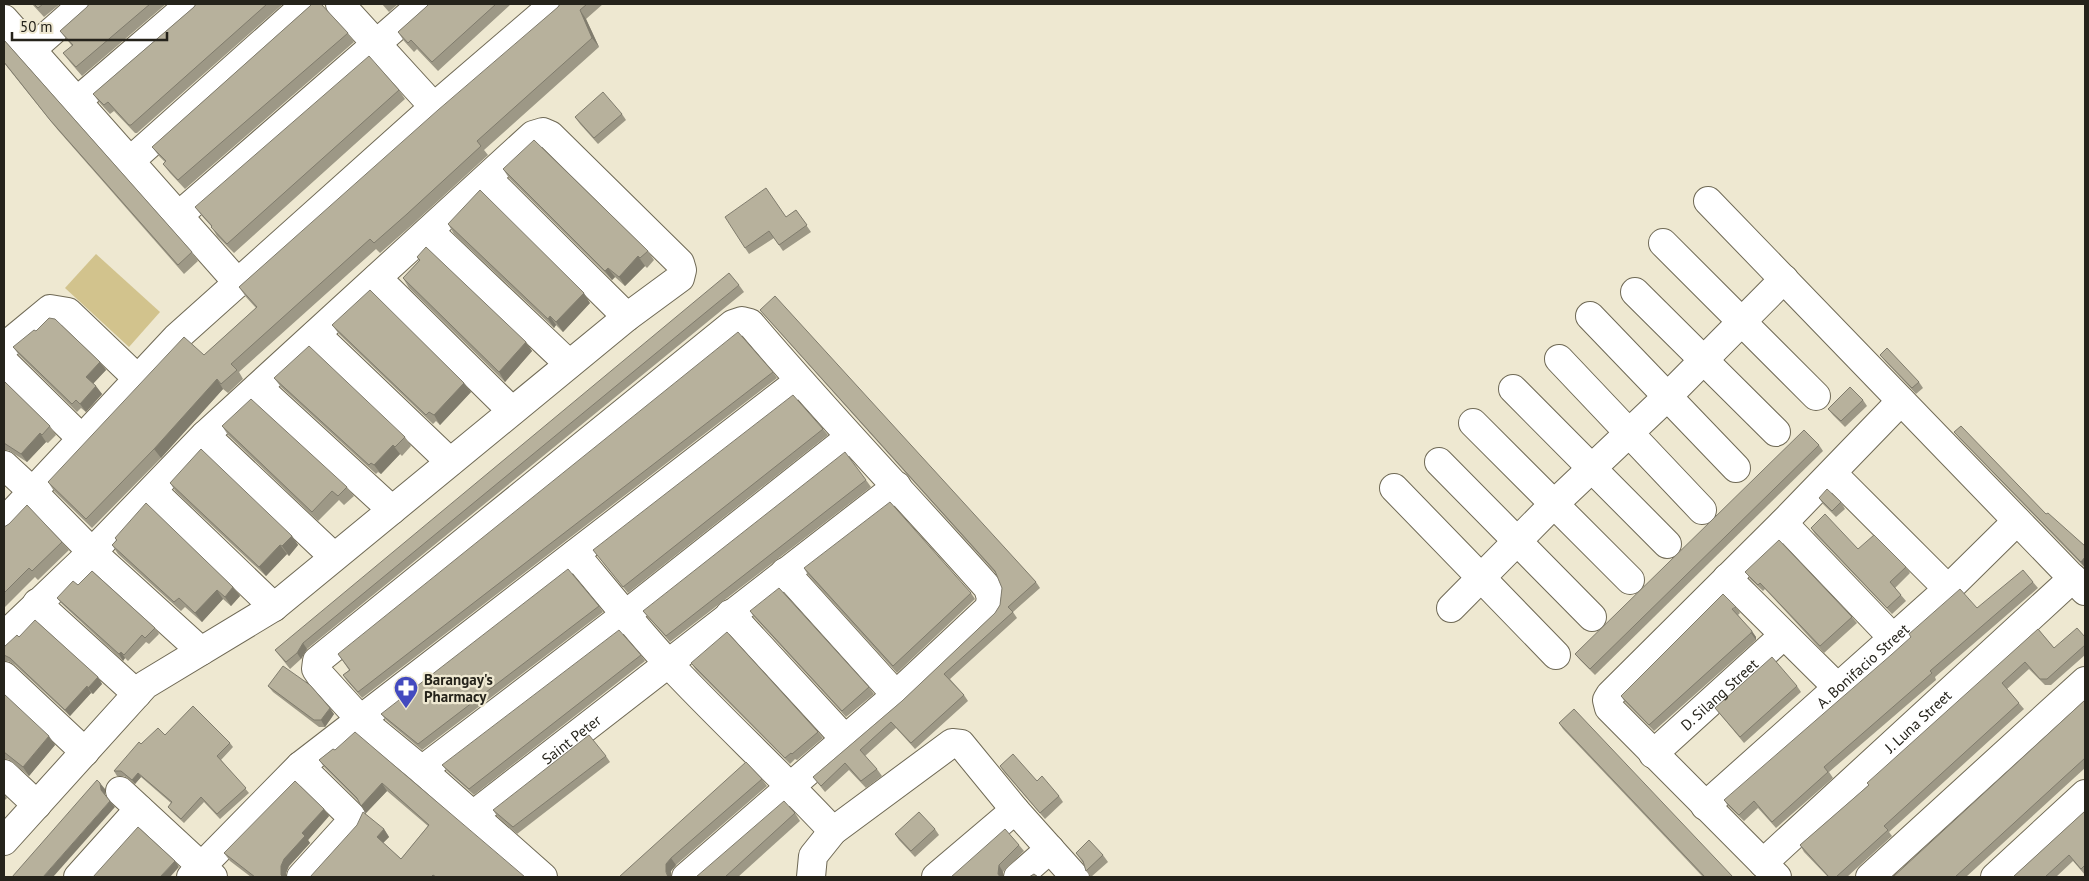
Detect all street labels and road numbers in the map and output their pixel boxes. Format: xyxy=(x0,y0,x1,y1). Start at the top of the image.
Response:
street label: A. Bonifacio Street xyxy=(1812,619,1913,712)
street label: D. Silang Street xyxy=(1676,654,1762,734)
street label: J. Luna Street xyxy=(1879,685,1955,757)
street label: Saint Peter xyxy=(538,710,604,768)

